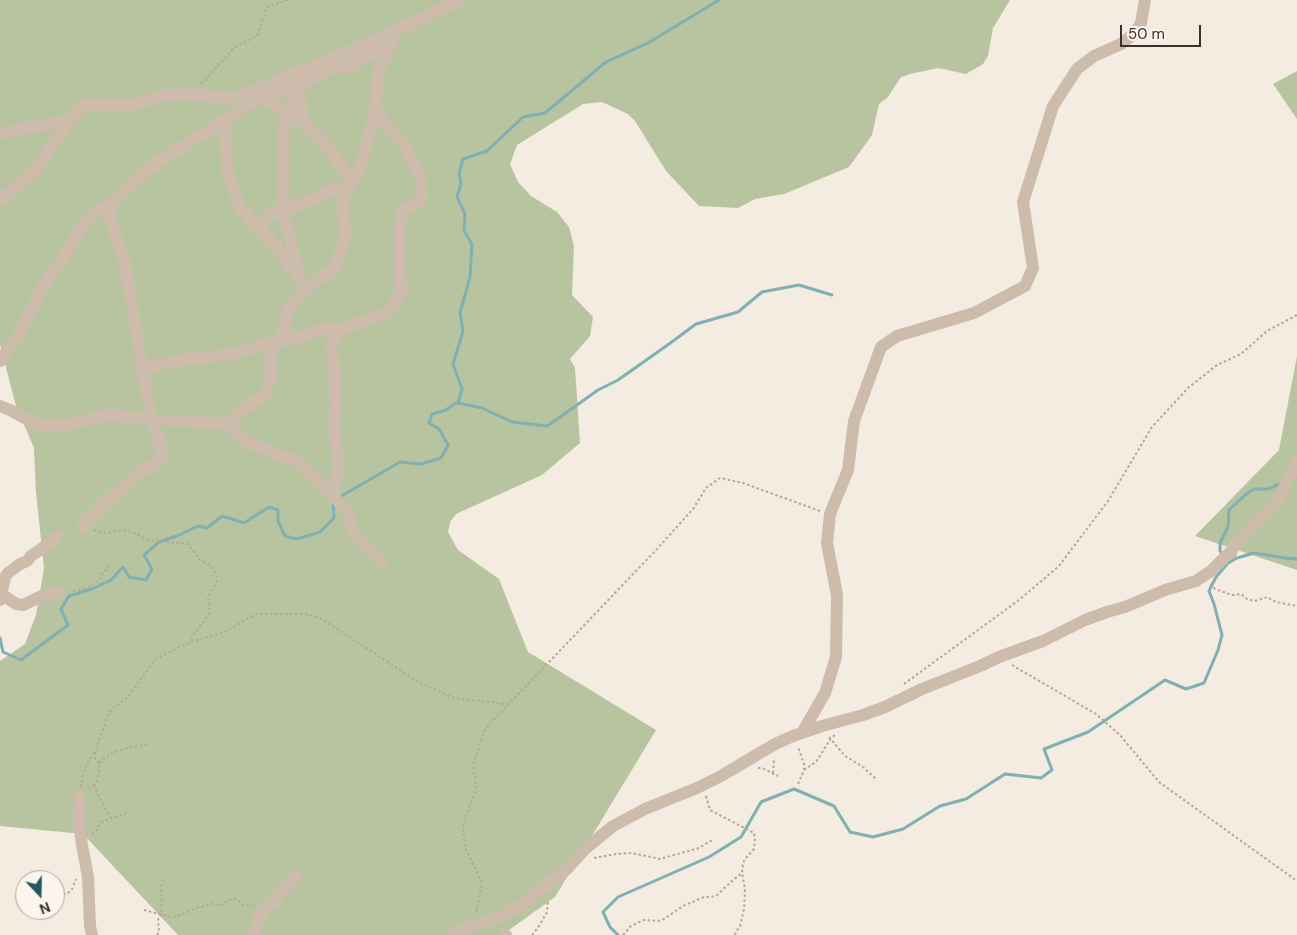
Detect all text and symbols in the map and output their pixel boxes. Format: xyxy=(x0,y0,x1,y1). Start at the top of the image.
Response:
scale bar xyxy=(1122,15,1203,47)
text: 50 m xyxy=(1128,24,1165,44)
north arrow xyxy=(15,870,65,920)
text: N xyxy=(37,898,53,918)

